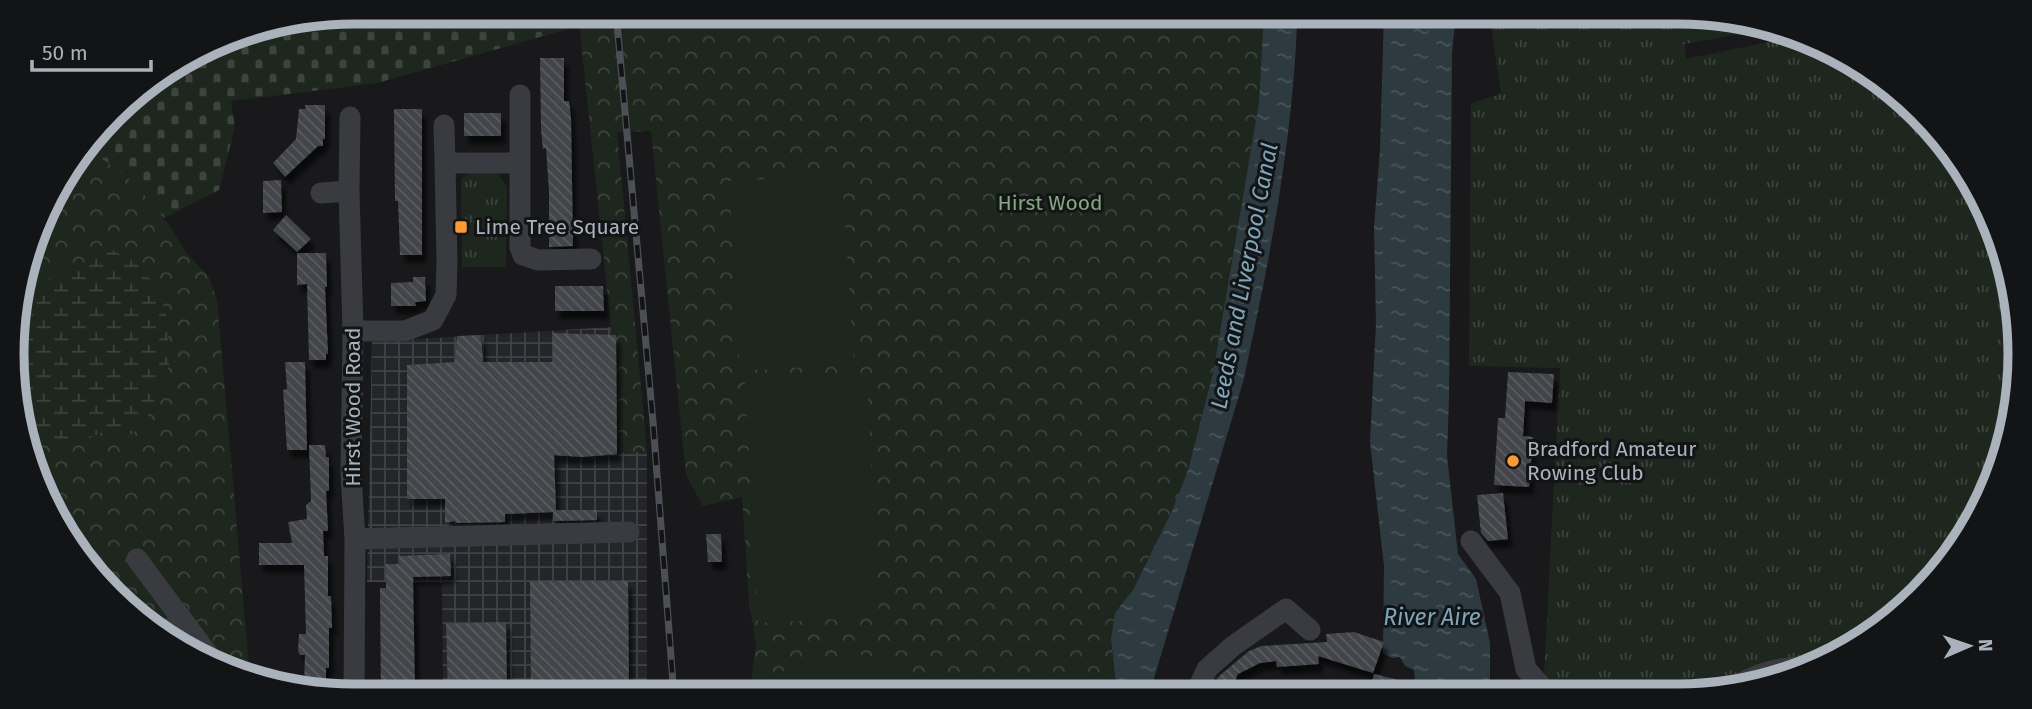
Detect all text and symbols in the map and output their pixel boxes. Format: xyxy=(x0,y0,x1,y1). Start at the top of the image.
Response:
scale bar xyxy=(32,28,150,72)
text: 50 m xyxy=(42,40,88,66)
water label: Leeds and Liverpool Canal xyxy=(1204,140,1284,412)
park label: Hirst Wood xyxy=(997,190,1103,216)
place label: Lime Tree Square xyxy=(475,214,639,240)
marker: Lime Tree Square xyxy=(453,219,469,235)
street label: Hirst Wood Road xyxy=(340,327,366,487)
place label: Bradford Amateur Rowing Club xyxy=(1527,436,1696,486)
marker: Bradford Amateur Rowing Club xyxy=(1505,453,1521,469)
water label: River Aire xyxy=(1383,603,1481,631)
north arrow xyxy=(1934,611,2004,681)
text: N xyxy=(1974,639,1997,652)

